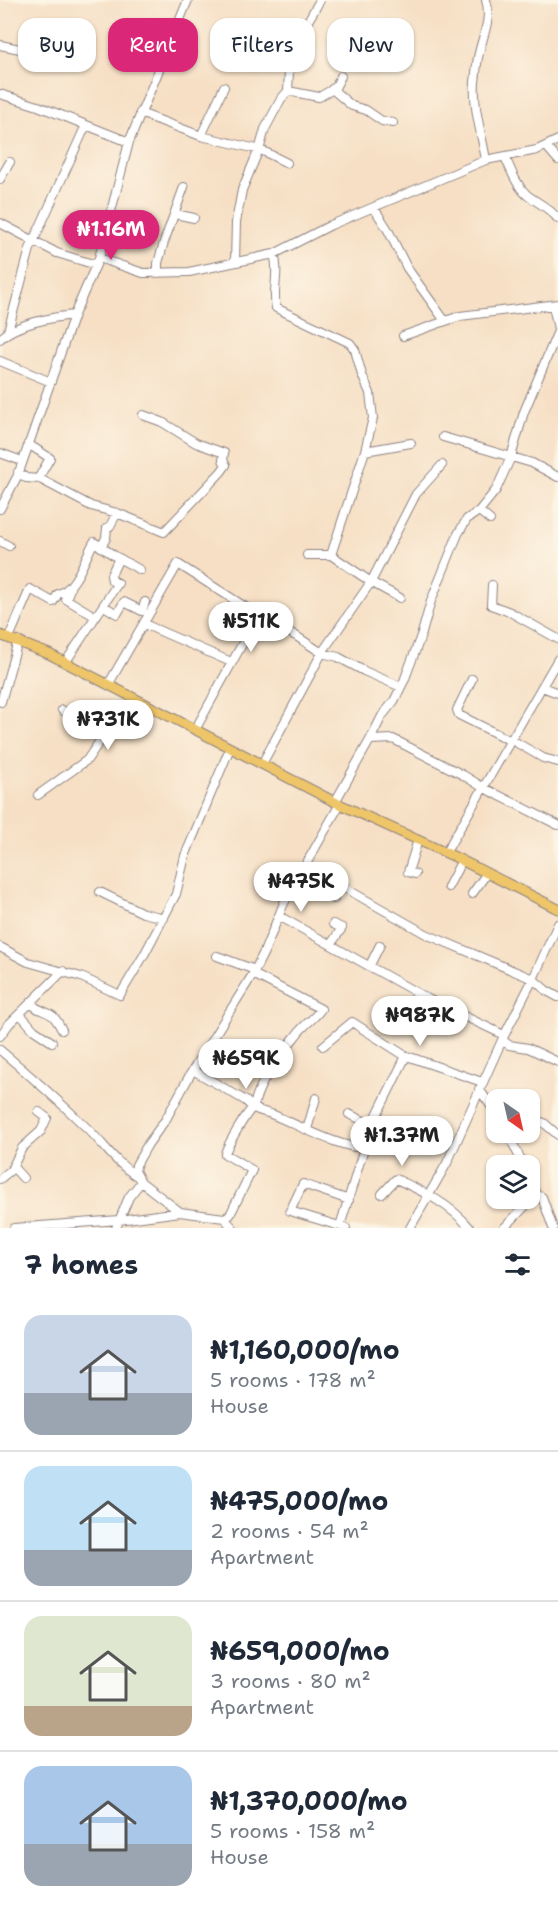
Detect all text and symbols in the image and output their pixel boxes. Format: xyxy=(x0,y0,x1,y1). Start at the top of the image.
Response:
chip: Buy xyxy=(18,18,96,72)
chip: Rent xyxy=(108,18,198,72)
chip: Filters xyxy=(210,18,315,72)
chip: New xyxy=(327,18,414,72)
pin: ₦1.16M xyxy=(62,210,160,261)
text: ₦1.16M xyxy=(76,216,146,242)
pin: ₦511K xyxy=(209,602,293,653)
text: ₦511K xyxy=(222,608,280,634)
pin: ₦731K xyxy=(66,700,150,751)
text: ₦731K xyxy=(76,706,140,732)
pin: ₦475K xyxy=(259,862,343,913)
text: ₦475K xyxy=(268,868,334,894)
pin: ₦987K xyxy=(378,996,462,1047)
text: ₦987K xyxy=(385,1002,455,1028)
pin: ₦659K xyxy=(204,1039,288,1090)
text: ₦659K xyxy=(212,1045,280,1071)
north arrow xyxy=(486,1089,540,1143)
map controls xyxy=(486,1089,540,1209)
pin: ₦1.37M xyxy=(353,1116,451,1167)
text: ₦1.37M xyxy=(364,1122,440,1148)
button: layers xyxy=(486,1155,540,1209)
text: 7 homes xyxy=(24,1247,138,1282)
icon: filters xyxy=(501,1248,534,1281)
text: ₦1,160,000/mo xyxy=(210,1332,400,1367)
icon: home xyxy=(72,1339,144,1411)
text: 5 rooms · 178 m² xyxy=(210,1367,376,1393)
text: House xyxy=(210,1393,269,1419)
text: ₦475,000/mo xyxy=(210,1483,388,1518)
icon: home xyxy=(72,1490,144,1562)
text: 2 rooms · 54 m² xyxy=(210,1518,369,1544)
text: Apartment xyxy=(210,1544,314,1570)
text: ₦659,000/mo xyxy=(210,1633,390,1668)
icon: home xyxy=(72,1640,144,1712)
text: 3 rooms · 80 m² xyxy=(210,1668,371,1694)
text: Apartment xyxy=(210,1694,314,1720)
text: ₦1,370,000/mo xyxy=(210,1783,408,1818)
icon: home xyxy=(72,1790,144,1862)
text: 5 rooms · 158 m² xyxy=(210,1818,375,1844)
text: House xyxy=(210,1844,269,1870)

